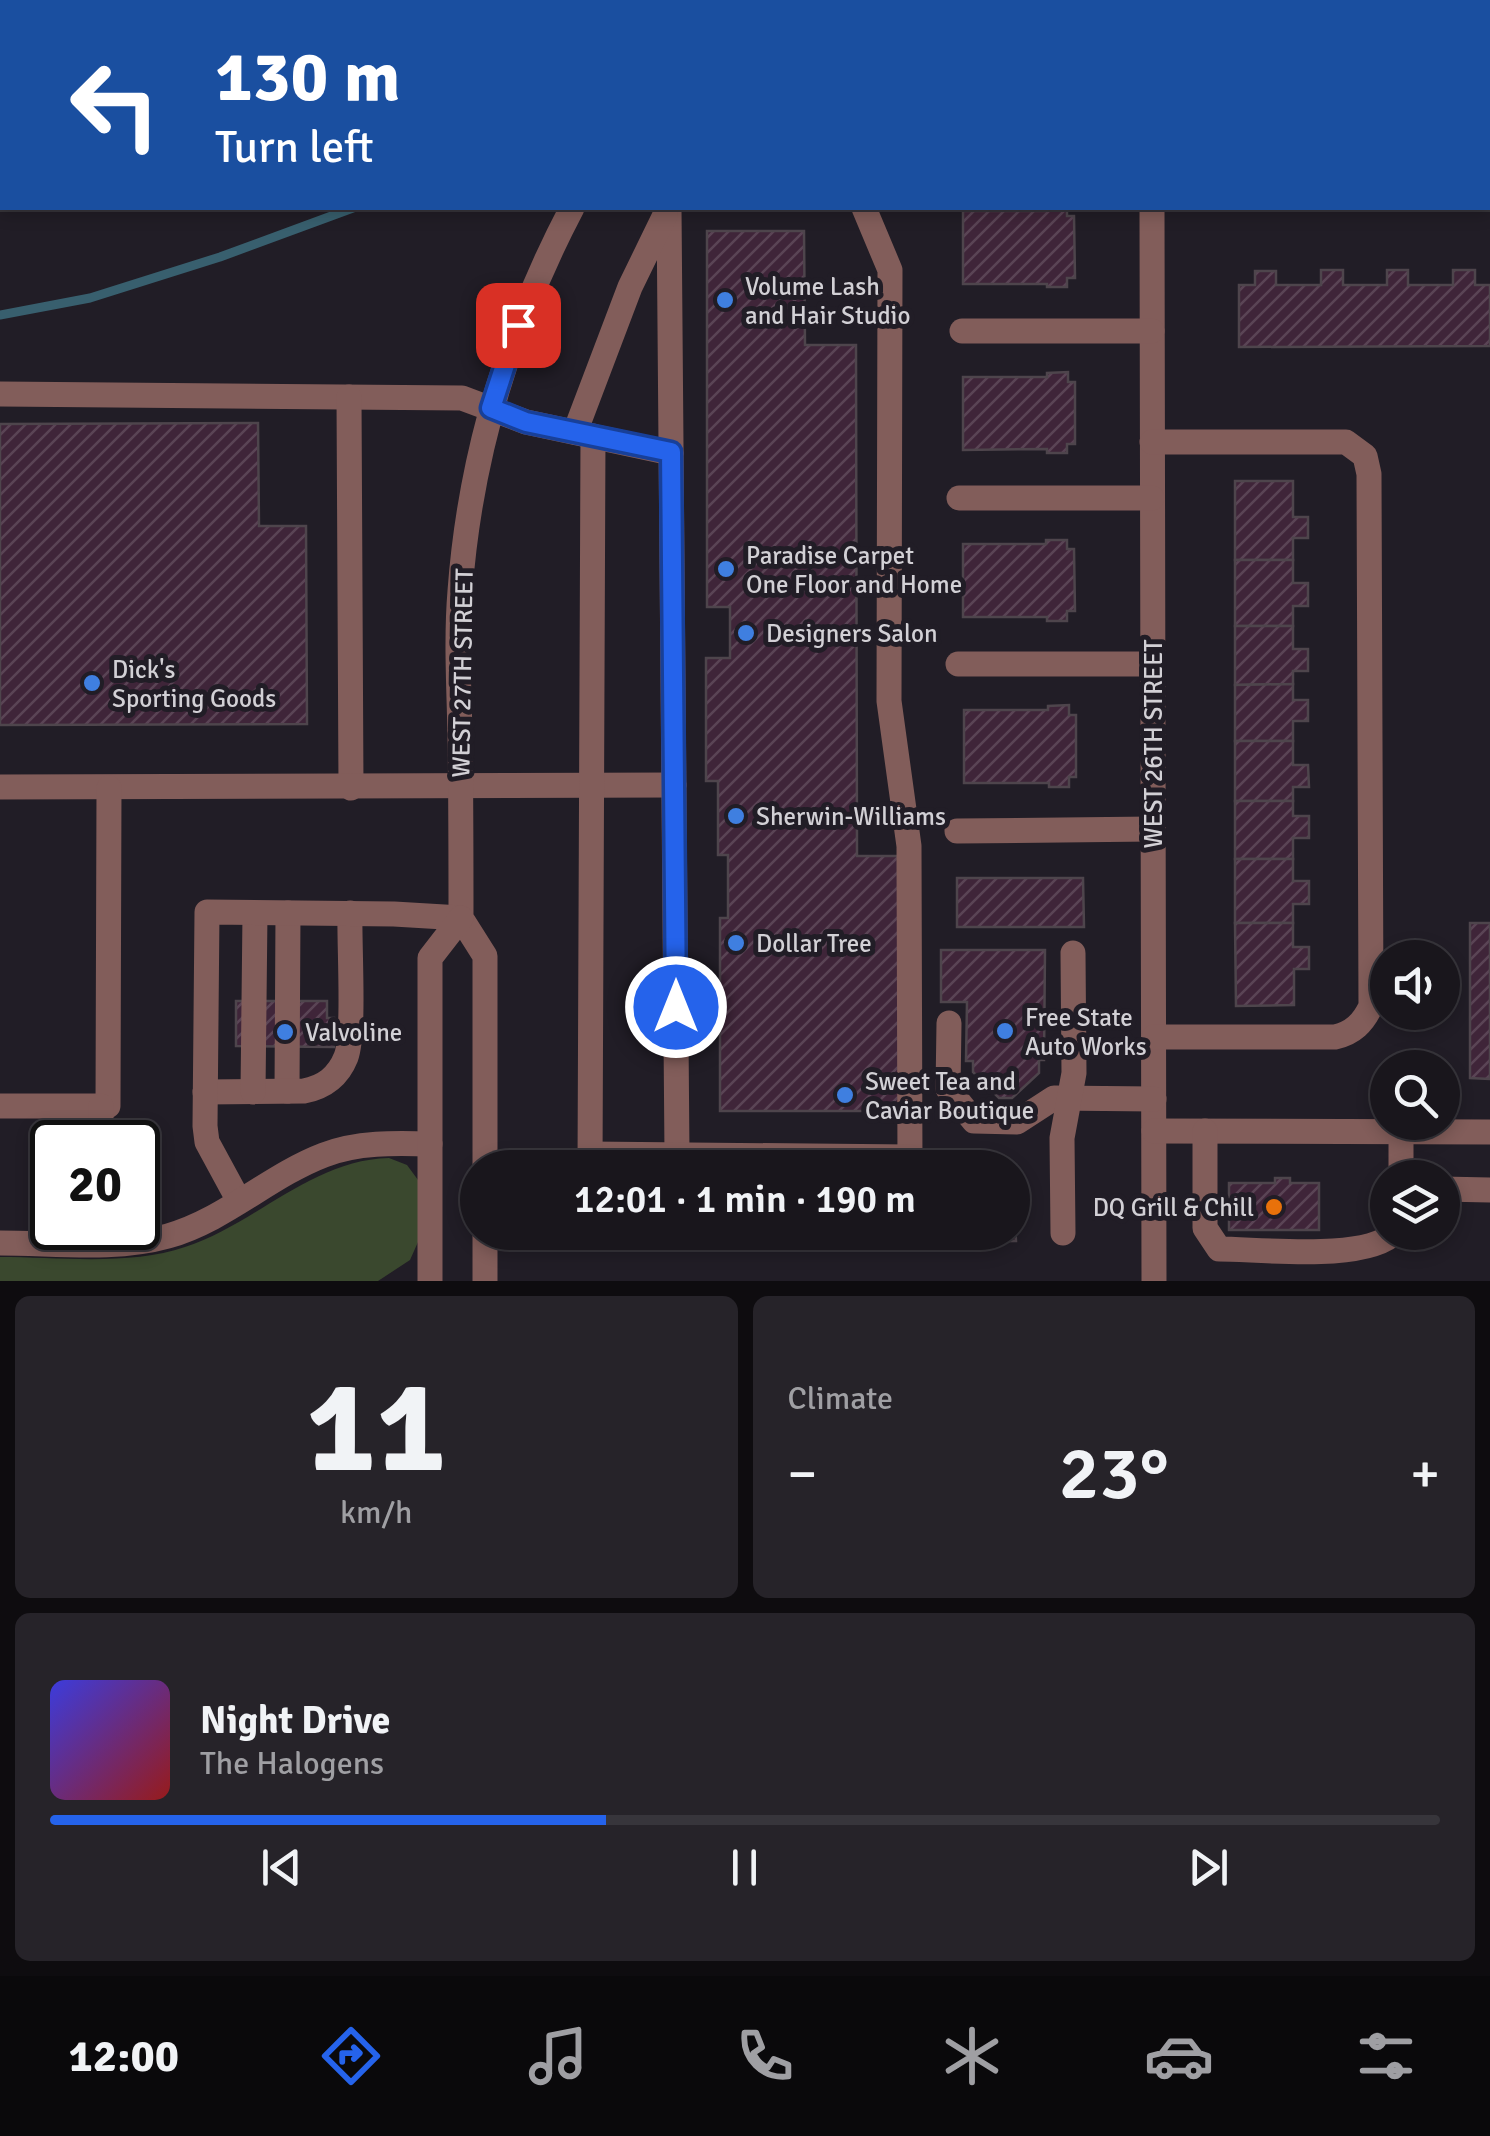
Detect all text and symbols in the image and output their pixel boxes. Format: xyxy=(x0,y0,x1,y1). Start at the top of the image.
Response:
text: 130 m xyxy=(215,34,400,120)
icon: left xyxy=(50,40,180,170)
text: Turn left xyxy=(215,120,374,175)
place label: Volume Lash and Hair Studio xyxy=(745,271,910,331)
pin xyxy=(476,283,561,368)
marker: Volume Lash and Hair Studio xyxy=(714,289,736,311)
icon: arrive xyxy=(491,298,546,353)
place label: Paradise Carpet One Floor and Home xyxy=(746,540,962,600)
marker: Paradise Carpet One Floor and Home xyxy=(715,558,737,580)
street label: WEST 27TH STREET xyxy=(445,567,480,778)
place label: Designers Salon xyxy=(766,618,938,649)
marker: Designers Salon xyxy=(735,622,757,644)
street label: WEST 26TH STREET xyxy=(1138,639,1169,849)
place label: Dick's Sporting Goods xyxy=(112,654,276,714)
marker: Dick's Sporting Goods xyxy=(81,672,103,694)
place label: Sherwin-Williams xyxy=(756,801,946,832)
marker: Sherwin-Williams xyxy=(725,805,747,827)
place label: Dollar Tree xyxy=(756,928,872,959)
marker: Dollar Tree xyxy=(725,932,747,954)
map controls xyxy=(1370,940,1460,1250)
button: sound xyxy=(1370,940,1460,1030)
position arrow xyxy=(624,955,728,1059)
place label: Free State Auto Works xyxy=(1025,1002,1147,1062)
place label: Valvoline xyxy=(305,1017,402,1048)
marker: Free State Auto Works xyxy=(994,1020,1016,1042)
marker: Valvoline xyxy=(274,1021,296,1043)
button: search xyxy=(1370,1050,1460,1140)
place label: Sweet Tea and Caviar Boutique xyxy=(865,1066,1034,1126)
marker: Sweet Tea and Caviar Boutique xyxy=(834,1084,856,1106)
speed limit sign: 20 xyxy=(30,1120,160,1250)
button: layers xyxy=(1370,1160,1460,1250)
text: 12:01 · 1 min · 190 m xyxy=(574,1176,916,1223)
place label: DQ Grill & Chill xyxy=(1093,1192,1254,1223)
marker: DQ Grill & Chill xyxy=(1263,1196,1285,1218)
text: 11 xyxy=(306,1348,446,1508)
text: Climate xyxy=(788,1379,893,1418)
text: 23° xyxy=(1059,1427,1169,1520)
text: − xyxy=(788,1440,817,1508)
text: + xyxy=(1410,1440,1440,1508)
text: km/h xyxy=(340,1493,412,1532)
text: Night Drive xyxy=(200,1697,390,1744)
text: The Halogens xyxy=(200,1744,384,1783)
icon: previous xyxy=(254,1840,309,1895)
icon: pause xyxy=(717,1840,772,1895)
icon: next xyxy=(1181,1840,1236,1895)
icon: directions xyxy=(316,2021,386,2091)
icon: music xyxy=(523,2021,593,2091)
icon: phone xyxy=(730,2021,800,2091)
icon: climate xyxy=(937,2021,1007,2091)
icon: car xyxy=(1144,2021,1214,2091)
icon: filters xyxy=(1351,2021,1421,2091)
text: 12:00 xyxy=(69,2029,179,2084)

